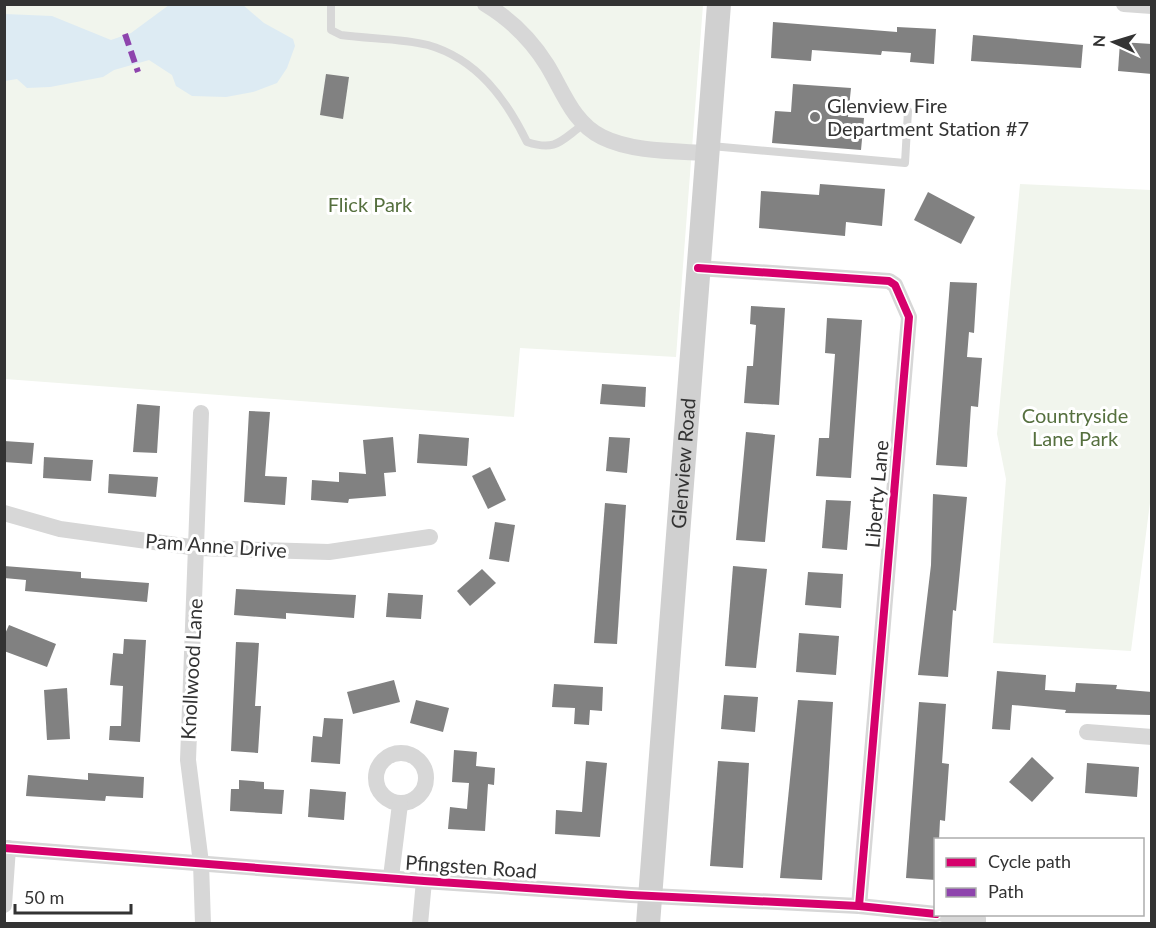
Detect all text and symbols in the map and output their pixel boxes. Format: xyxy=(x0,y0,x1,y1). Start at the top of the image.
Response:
north arrow xyxy=(1084,12,1144,72)
text: N xyxy=(1089,34,1108,48)
place label: Glenview Fire Department Station #7 xyxy=(827,93,1029,140)
marker: Glenview Fire Department Station #7 xyxy=(808,110,822,124)
park label: Flick Park xyxy=(328,192,413,216)
street label: Glenview Road xyxy=(666,397,700,530)
park label: Countryside Lane Park xyxy=(1022,403,1128,450)
street label: Liberty Lane xyxy=(859,439,893,549)
street label: Pam Anne Drive xyxy=(145,528,288,562)
street label: Knollwood Lane xyxy=(175,598,207,740)
legend xyxy=(934,838,1144,916)
street label: Pfingsten Road xyxy=(404,849,538,883)
text: Cycle path xyxy=(988,850,1071,872)
scale bar xyxy=(15,877,130,915)
text: Path xyxy=(988,880,1024,902)
text: 50 m xyxy=(24,886,64,908)

